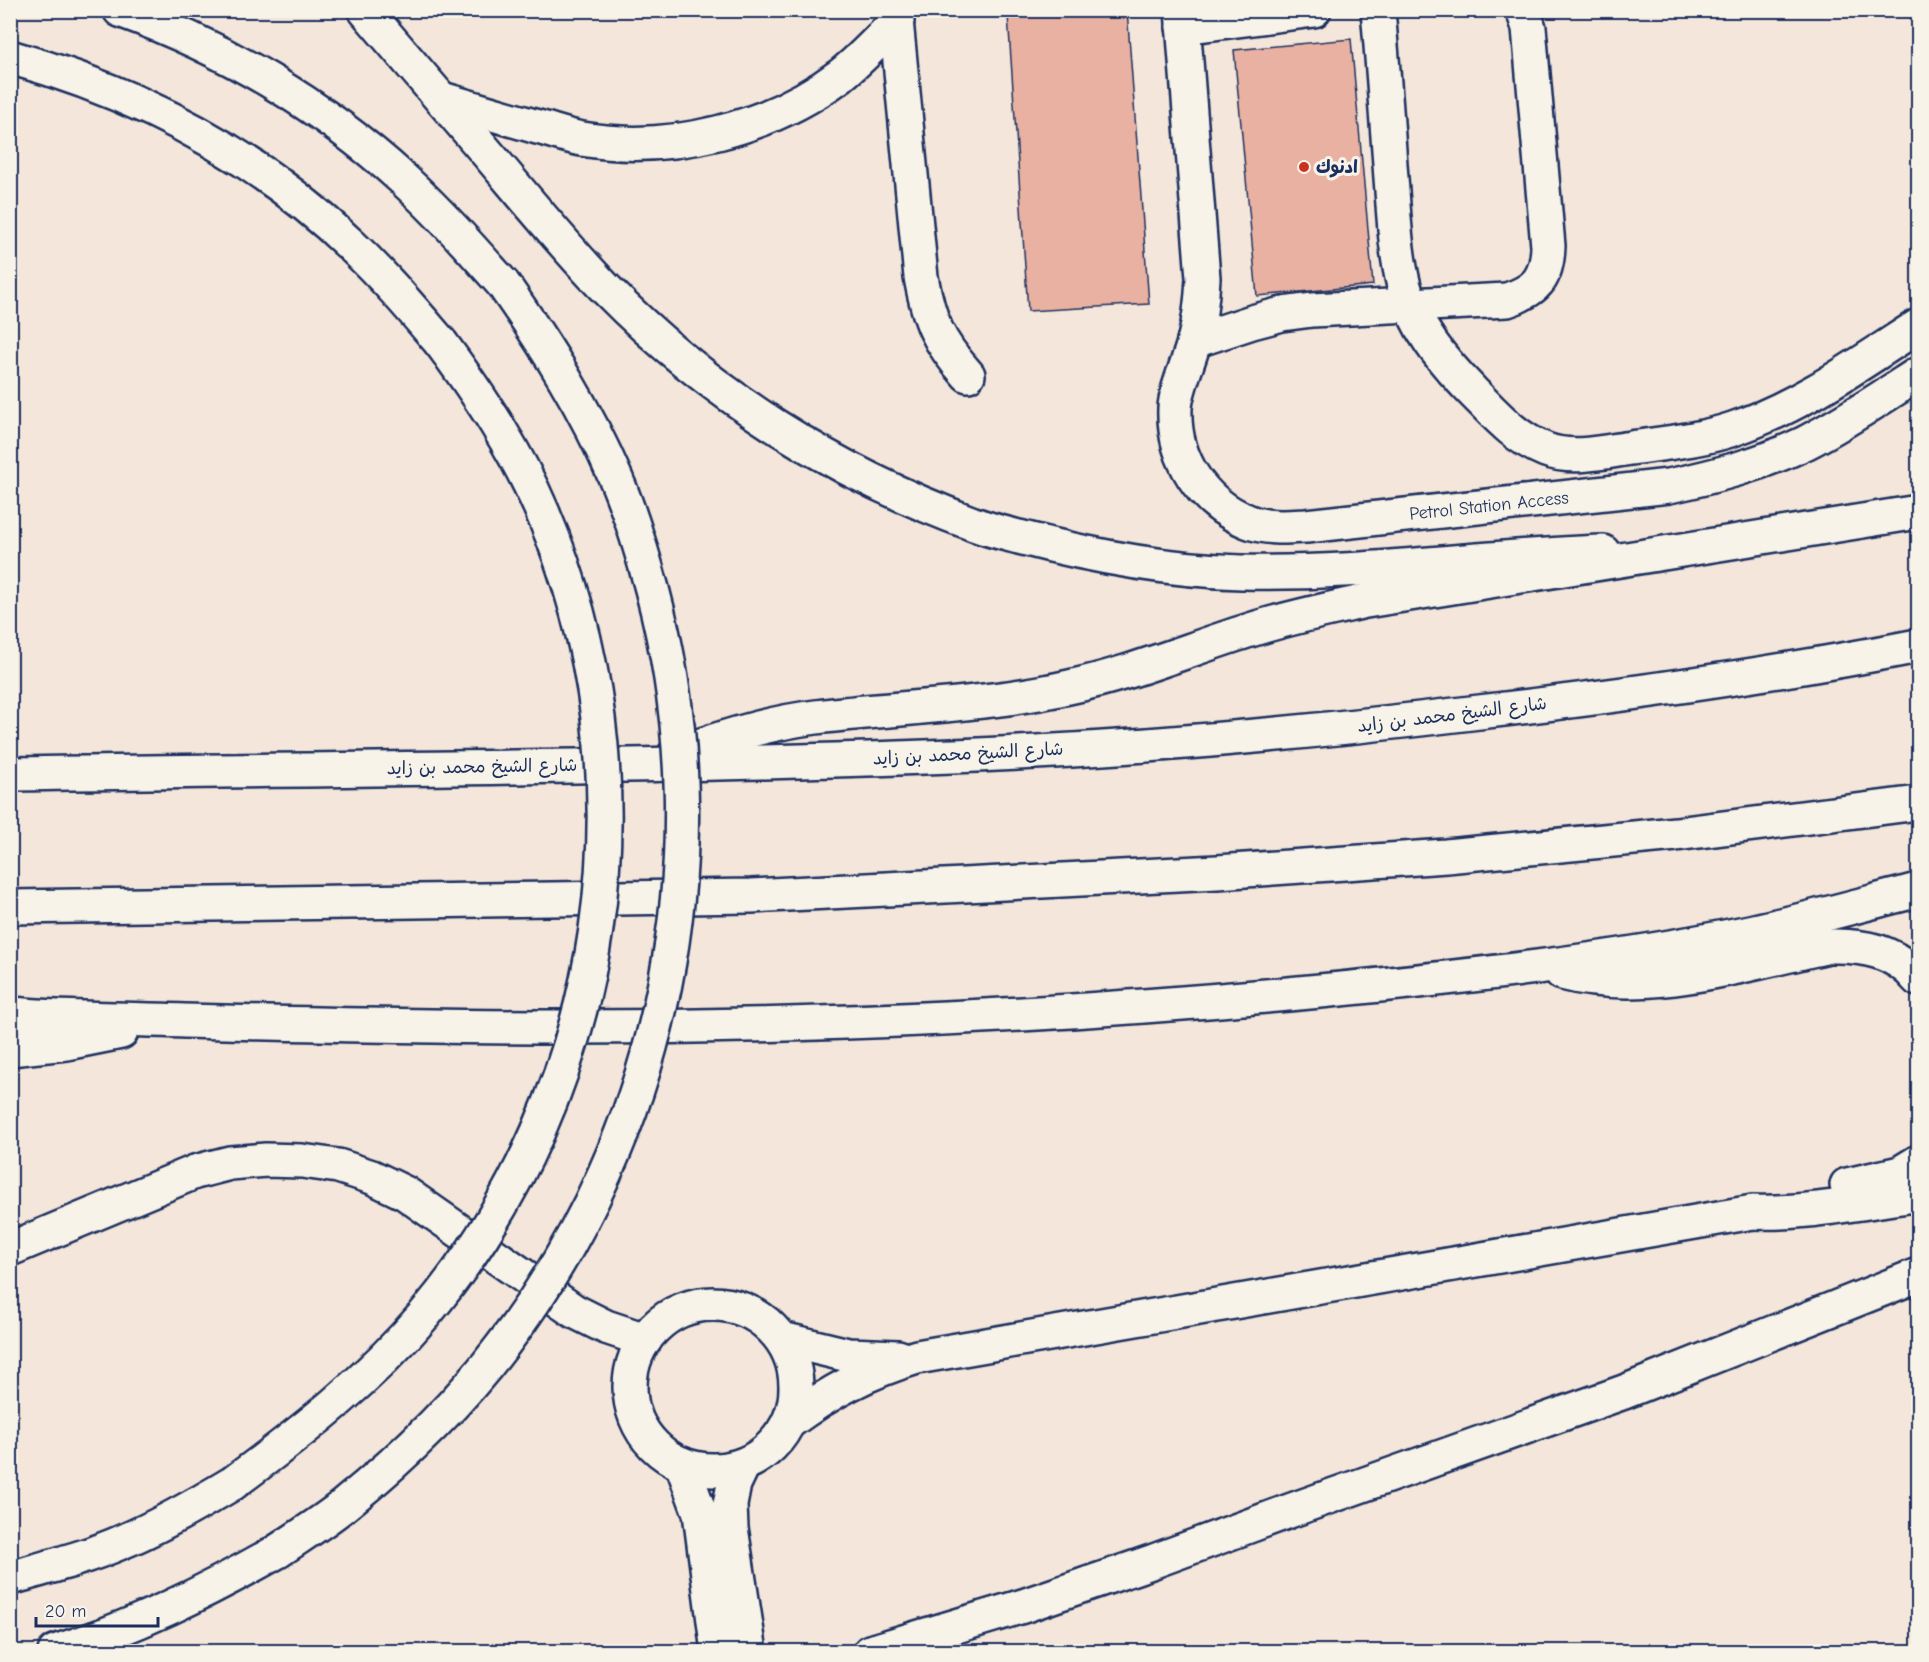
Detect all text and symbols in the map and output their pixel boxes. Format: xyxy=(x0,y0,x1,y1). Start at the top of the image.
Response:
place label: ادنوك xyxy=(1316,157,1358,178)
marker: ادنوك xyxy=(1297,160,1311,174)
street label: Petrol Station Access xyxy=(1408,487,1570,525)
street label: شارع الشيخ محمد بن زايد xyxy=(1356,693,1548,738)
street label: شارع الشيخ محمد بن زايد xyxy=(872,739,1064,770)
street label: شارع الشيخ محمد بن زايد xyxy=(386,755,578,780)
scale bar xyxy=(36,1590,158,1628)
text: 20 m xyxy=(45,1601,86,1622)

